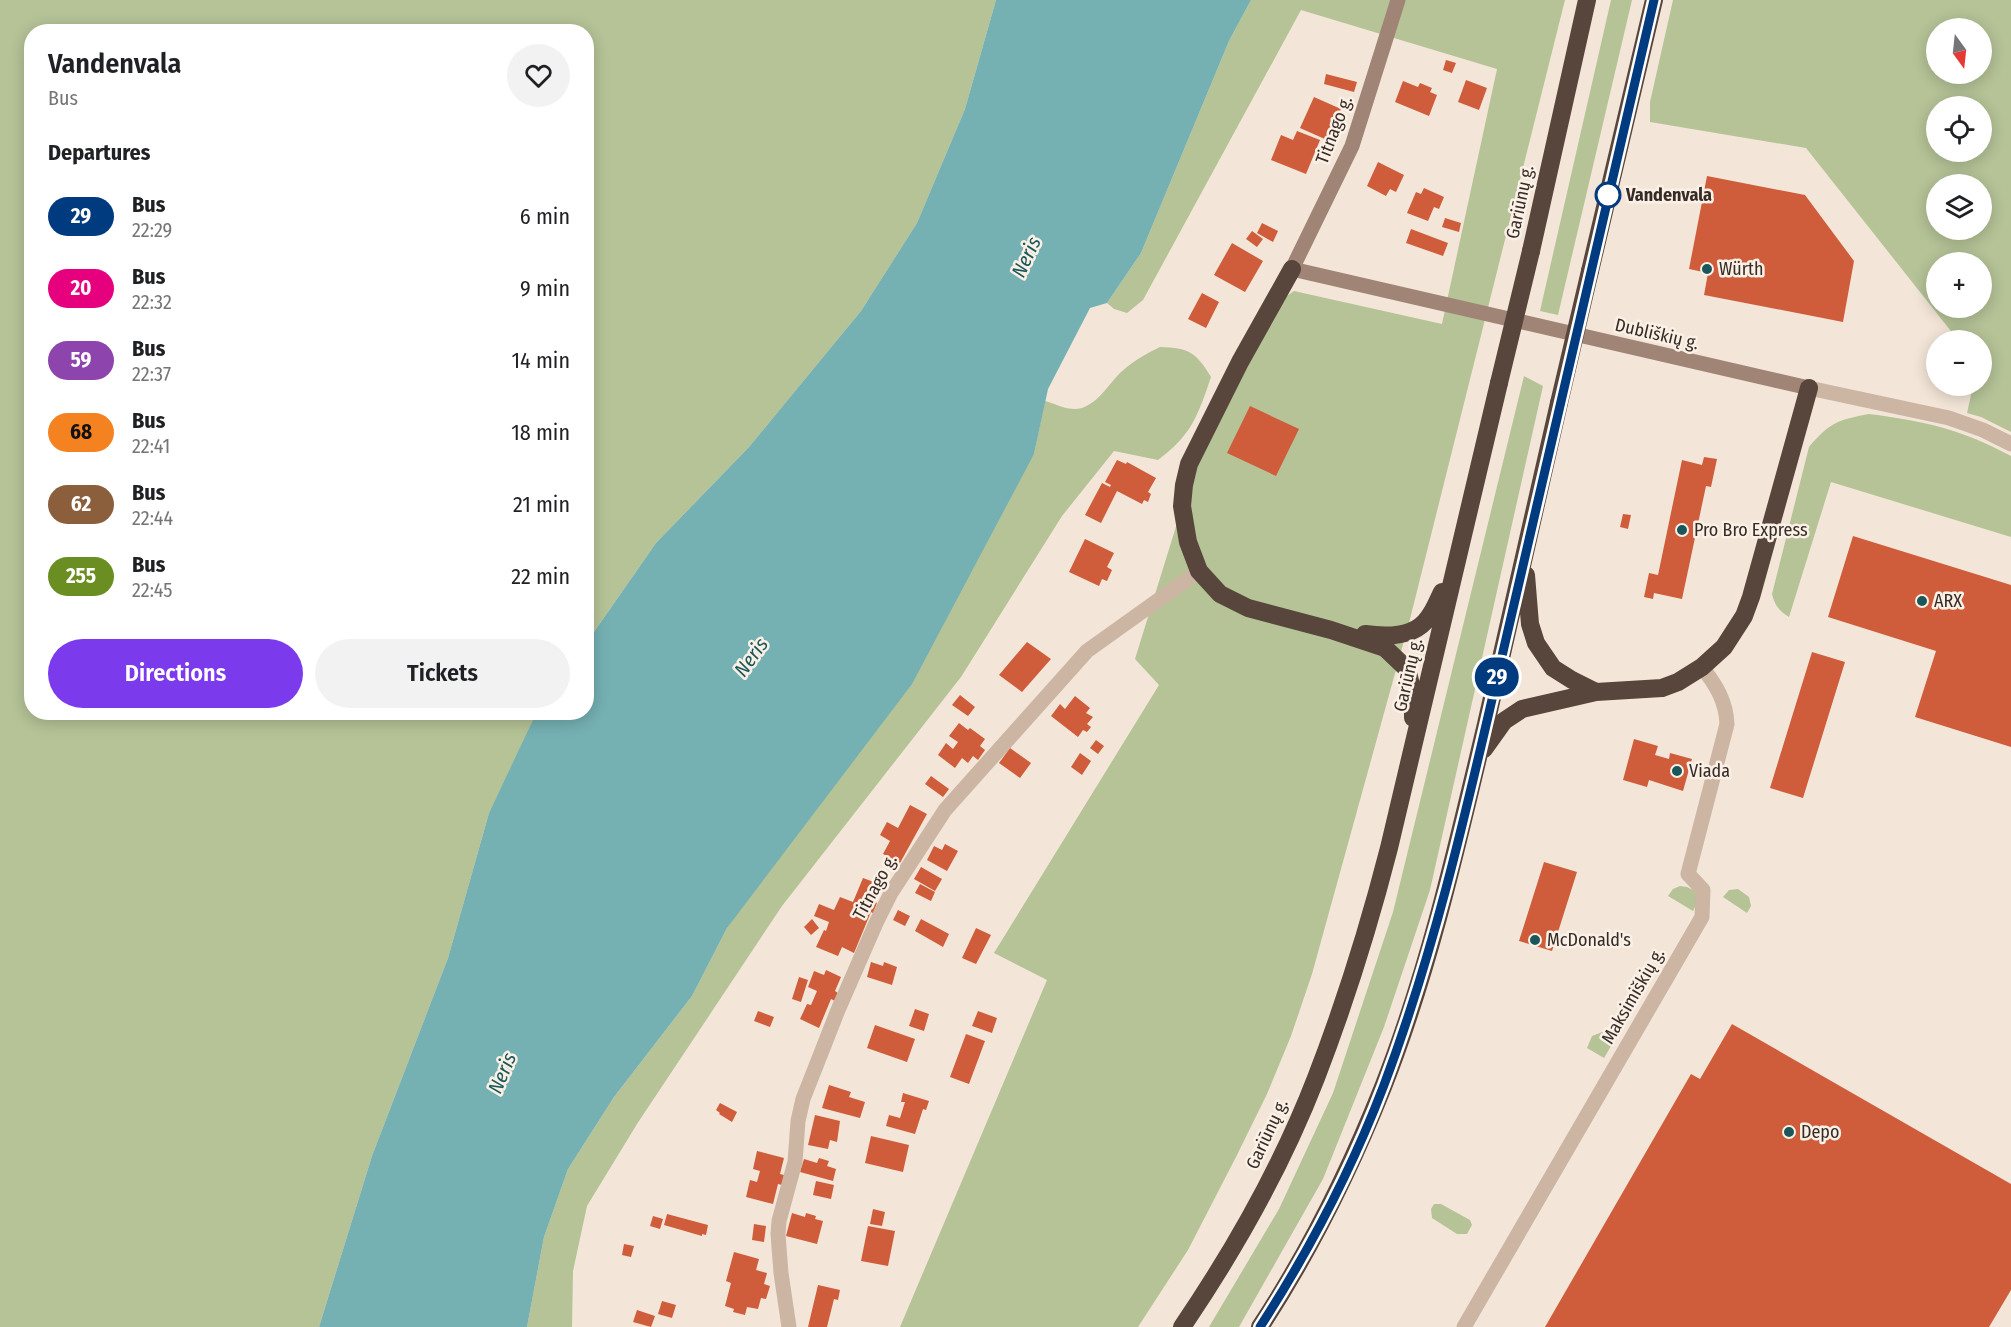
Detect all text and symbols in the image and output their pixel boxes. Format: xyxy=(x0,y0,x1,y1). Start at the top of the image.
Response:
north arrow xyxy=(1926,18,1992,84)
map controls xyxy=(1926,18,1992,396)
button: heart xyxy=(507,44,570,107)
text: Vandenvala xyxy=(48,47,181,80)
text: Bus xyxy=(48,86,78,110)
street label: Titnago g. xyxy=(1311,93,1357,167)
button: locate xyxy=(1926,96,1992,162)
text: Departures xyxy=(48,139,150,166)
street label: Gariūnų g. xyxy=(1501,163,1539,241)
button: layers xyxy=(1926,174,1992,240)
marker: Vandenvala xyxy=(1595,182,1621,208)
place label: Vandenvala xyxy=(1625,184,1712,206)
text: Bus xyxy=(132,191,165,218)
text: 29 xyxy=(71,203,91,229)
text: 6 min xyxy=(520,203,570,230)
text: 22:29 xyxy=(132,218,172,242)
water label: Neris xyxy=(1006,232,1046,281)
button: + xyxy=(1926,252,1992,318)
place label: Würth xyxy=(1719,258,1763,280)
marker: Würth xyxy=(1700,262,1714,276)
text: Bus xyxy=(132,263,165,290)
text: 20 xyxy=(70,275,92,301)
text: 9 min xyxy=(520,275,570,302)
text: 22:32 xyxy=(132,290,172,314)
street label: Dubliškių g. xyxy=(1613,314,1701,354)
button: − xyxy=(1926,330,1992,396)
text: Bus xyxy=(132,335,165,362)
text: 59 xyxy=(71,347,91,373)
text: 14 min xyxy=(512,347,570,374)
text: 22:37 xyxy=(132,362,171,386)
text: Bus xyxy=(132,407,165,434)
text: 68 xyxy=(70,419,92,445)
text: 18 min xyxy=(511,419,570,446)
text: 22:41 xyxy=(132,434,170,458)
text: Bus xyxy=(132,479,165,506)
text: 62 xyxy=(71,491,91,517)
text: 21 min xyxy=(513,491,570,518)
text: 22:44 xyxy=(132,506,173,530)
place label: Pro Bro Express xyxy=(1694,519,1808,541)
marker: Pro Bro Express xyxy=(1675,523,1689,537)
text: Bus xyxy=(132,551,165,578)
text: 255 xyxy=(66,563,96,589)
text: 22 min xyxy=(511,563,570,590)
text: 22:45 xyxy=(132,578,172,602)
place label: ARX xyxy=(1934,590,1962,612)
marker: ARX xyxy=(1915,594,1929,608)
water label: Neris xyxy=(729,632,773,681)
street label: Gariūnų g. xyxy=(1389,636,1427,714)
button: Directions xyxy=(48,639,303,708)
button: Tickets xyxy=(315,639,570,708)
line badge: 29 xyxy=(1470,658,1524,696)
text: 29 xyxy=(1487,664,1507,690)
place label: Viada xyxy=(1689,760,1730,782)
marker: Viada xyxy=(1670,764,1684,778)
street label: Titnago g. xyxy=(848,850,902,923)
place label: McDonald's xyxy=(1547,929,1631,951)
marker: McDonald's xyxy=(1528,933,1542,947)
street label: Maksimiškių g. xyxy=(1597,944,1669,1048)
water label: Neris xyxy=(483,1048,521,1097)
street label: Gariūnų g. xyxy=(1241,1095,1293,1173)
place label: Depo xyxy=(1801,1121,1839,1143)
marker: Depo xyxy=(1782,1125,1796,1139)

